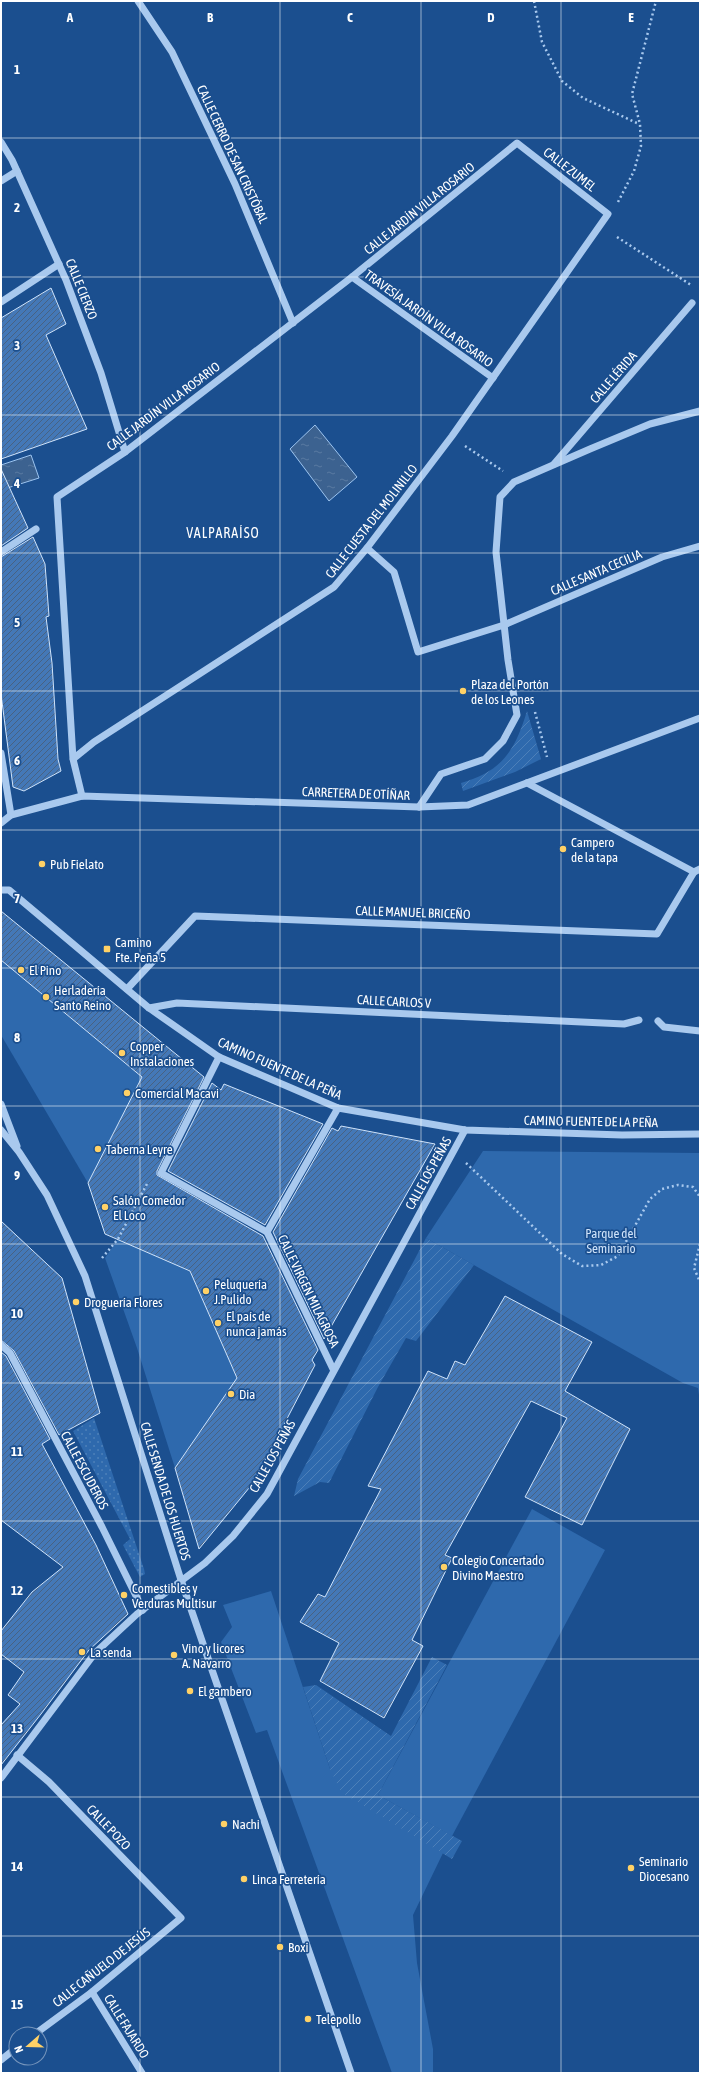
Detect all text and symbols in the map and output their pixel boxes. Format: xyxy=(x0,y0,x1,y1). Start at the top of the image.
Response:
text: A xyxy=(66,10,74,25)
text: B xyxy=(207,10,214,25)
text: C xyxy=(347,10,353,25)
text: D xyxy=(487,10,495,25)
text: E xyxy=(628,10,634,25)
text: 1 xyxy=(14,62,20,77)
street label: CALLE CERRO DE SAN CRISTÓBAL xyxy=(194,83,271,226)
street label: CALLE ZUMEL xyxy=(540,144,599,195)
street label: CALLE JARDÍN VILLA ROSARIO xyxy=(361,159,478,258)
text: 2 xyxy=(14,200,20,215)
street label: CALLE CIERZO xyxy=(63,257,101,322)
street label: TRAVESÍA JARDÍN VILLA ROSARIO xyxy=(361,267,496,370)
text: 3 xyxy=(14,338,20,353)
street label: CALLE LÉRIDA xyxy=(587,348,640,406)
street label: CALLE JARDÍN VILLA ROSARIO xyxy=(104,359,223,454)
street label: CALLE CUESTA DEL MOLINILLO xyxy=(322,461,421,581)
text: 4 xyxy=(13,476,20,491)
district label: VALPARAÍSO xyxy=(186,525,260,541)
street label: CALLE SANTA CECILIA xyxy=(548,546,645,598)
text: 5 xyxy=(14,615,20,630)
place label: Plaza del Portón de los Leones xyxy=(471,677,549,707)
marker: Plaza del Portón de los Leones xyxy=(458,686,468,696)
text: 6 xyxy=(14,753,20,768)
street label: CARRETERA DE OTÍÑAR xyxy=(302,784,411,803)
place label: Campero de la tapa xyxy=(571,835,618,865)
marker: Campero de la tapa xyxy=(558,844,568,854)
place label: Pub Fielato xyxy=(50,857,104,872)
marker: Pub Fielato xyxy=(37,859,47,869)
text: 7 xyxy=(14,891,20,906)
street label: CALLE MANUEL BRICEÑO xyxy=(355,903,471,922)
place label: Camino Fte. Peña 5 xyxy=(115,935,166,965)
marker: Camino Fte. Peña 5 xyxy=(102,944,112,954)
place label: El Pino xyxy=(29,963,61,978)
marker: El Pino xyxy=(16,965,26,975)
place label: Herladería Santo Reino xyxy=(54,983,111,1013)
marker: Herladería Santo Reino xyxy=(41,992,51,1002)
street label: CALLE CARLOS V xyxy=(356,992,432,1011)
text: 8 xyxy=(14,1030,20,1045)
street label: CAMINO FUENTE DE LA PEÑA xyxy=(215,1034,345,1103)
place label: Copper Instalaciones xyxy=(130,1039,195,1069)
marker: Copper Instalaciones xyxy=(117,1048,127,1058)
place label: Comercial Macavi xyxy=(135,1086,219,1101)
marker: Comercial Macavi xyxy=(122,1088,132,1098)
street label: CAMINO FUENTE DE LA PEÑA xyxy=(524,1113,659,1130)
street label: CALLE LOS PEÑAS xyxy=(402,1134,455,1212)
place label: Taberna Leyre xyxy=(106,1142,173,1157)
marker: Taberna Leyre xyxy=(93,1144,103,1154)
text: 9 xyxy=(14,1168,20,1183)
place label: Salón Comedor El Loco xyxy=(113,1193,185,1223)
marker: Salón Comedor El Loco xyxy=(100,1202,110,1212)
park label: Parque del Seminario xyxy=(585,1226,637,1256)
street label: CALLE VIRGEN MILAGROSA xyxy=(275,1232,343,1351)
place label: Peluquería J.Pulido xyxy=(214,1277,267,1307)
marker: Peluquería J.Pulido xyxy=(201,1286,211,1296)
place label: Droguería Flores xyxy=(84,1295,163,1310)
marker: Droguería Flores xyxy=(71,1297,81,1307)
text: 10 xyxy=(11,1306,23,1321)
place label: El país de nunca jamás xyxy=(226,1309,287,1339)
marker: El país de nunca jamás xyxy=(213,1318,223,1328)
place label: Dia xyxy=(239,1387,255,1402)
marker: Dia xyxy=(226,1389,236,1399)
street label: CALLE LOS PEÑAS xyxy=(246,1417,299,1495)
street label: CALLE SENDA DE LOS HUERTOS xyxy=(137,1420,194,1563)
street label: CALLE ESCUDEROS xyxy=(58,1429,112,1512)
text: 11 xyxy=(11,1444,23,1459)
place label: Colegio Concertado Divino Maestro xyxy=(452,1553,544,1583)
marker: Colegio Concertado Divino Maestro xyxy=(439,1562,449,1572)
place label: Comestibles y Verduras Multisur xyxy=(132,1581,216,1611)
text: 12 xyxy=(11,1583,23,1598)
marker: Comestibles y Verduras Multisur xyxy=(119,1590,129,1600)
place label: Vino y licores A. Navarro xyxy=(182,1641,245,1671)
place label: La senda xyxy=(90,1645,132,1660)
marker: La senda xyxy=(77,1647,87,1657)
marker: Vino y licores A. Navarro xyxy=(169,1650,179,1660)
place label: El gambero xyxy=(198,1684,252,1699)
marker: El gambero xyxy=(185,1686,195,1696)
text: 13 xyxy=(11,1721,23,1736)
street label: CALLE POZO xyxy=(84,1802,134,1853)
place label: Nachi xyxy=(232,1817,260,1832)
marker: Nachi xyxy=(219,1819,229,1829)
place label: Seminario Diocesano xyxy=(639,1854,689,1884)
text: 14 xyxy=(11,1859,23,1874)
marker: Seminario Diocesano xyxy=(626,1863,636,1873)
place label: Linca Ferretería xyxy=(252,1872,326,1887)
marker: Linca Ferretería xyxy=(239,1874,249,1884)
street label: CALLE CAÑUELO DE JESÚS xyxy=(50,1924,154,2010)
place label: Boxi xyxy=(288,1940,308,1955)
marker: Boxi xyxy=(275,1942,285,1952)
street label: CALLE FAJARDO xyxy=(101,1991,152,2061)
text: 15 xyxy=(11,1997,23,2012)
place label: Telepollo xyxy=(316,2012,361,2027)
marker: Telepollo xyxy=(303,2014,313,2024)
north arrow xyxy=(8,2026,48,2066)
text: N xyxy=(12,2044,25,2055)

